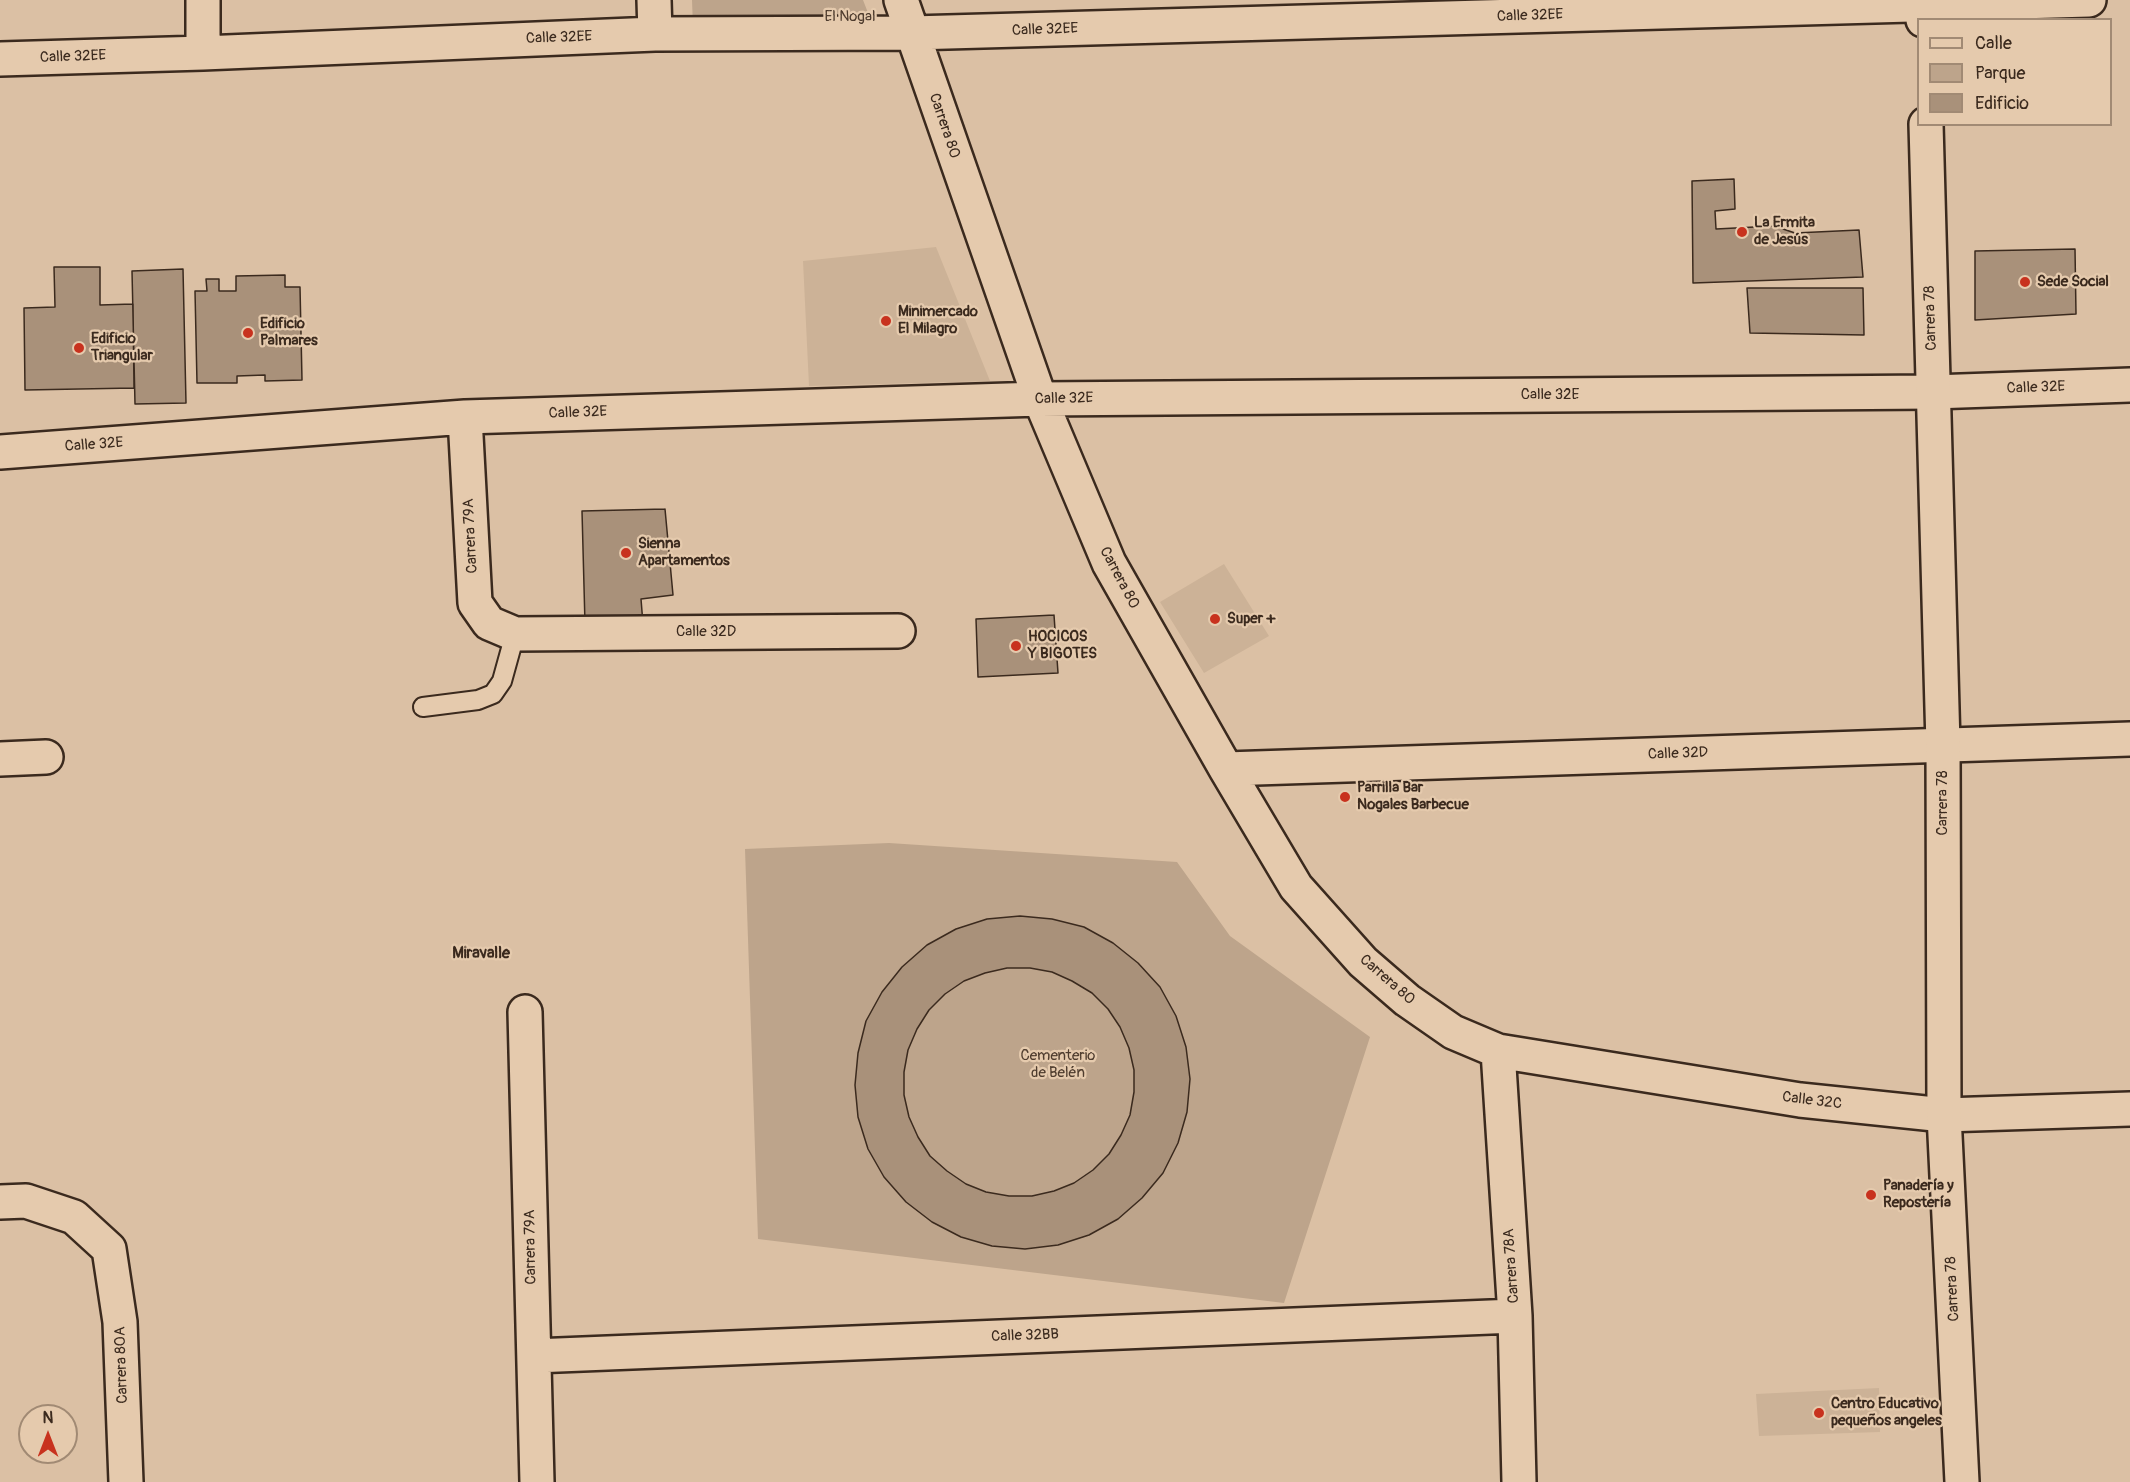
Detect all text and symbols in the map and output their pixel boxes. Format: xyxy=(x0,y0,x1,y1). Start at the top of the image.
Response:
street label: Calle 32EE xyxy=(1497,6,1563,26)
park label: El Nogal xyxy=(825,8,875,26)
legend xyxy=(1917,18,2112,126)
street label: Calle 32EE xyxy=(1012,20,1078,40)
street label: Calle 32EE xyxy=(526,28,592,48)
text: Calle xyxy=(1975,32,2012,55)
street label: Calle 32EE xyxy=(40,47,106,67)
text: Parque xyxy=(1975,62,2025,85)
street label: Carrera 80 xyxy=(925,91,963,161)
text: Edificio xyxy=(1975,92,2029,115)
place label: La Ermita de Jesús xyxy=(1754,214,1815,249)
marker: La Ermita de Jesús xyxy=(1735,225,1749,239)
place label: Sede Social xyxy=(2037,273,2109,291)
marker: Sede Social xyxy=(2018,275,2032,289)
street label: Carrera 78 xyxy=(1921,285,1941,351)
place label: Minimercado El Milagro xyxy=(898,303,978,338)
marker: Minimercado El Milagro xyxy=(879,314,893,328)
place label: Edificio Palmares xyxy=(260,315,318,350)
marker: Edificio Palmares xyxy=(241,326,255,340)
place label: Edificio Triangular xyxy=(91,330,153,365)
marker: Edificio Triangular xyxy=(72,341,86,355)
street label: Calle 32E xyxy=(2006,378,2066,398)
street label: Calle 32E xyxy=(1521,386,1579,404)
street label: Calle 32E xyxy=(1035,389,1093,409)
street label: Calle 32E xyxy=(548,403,608,423)
street label: Calle 32E xyxy=(64,434,124,456)
street label: Carrera 79A xyxy=(460,498,482,574)
place label: Sienna Apartamentos xyxy=(638,535,730,570)
street label: Carrera 80 xyxy=(1095,544,1143,612)
marker: Sienna Apartamentos xyxy=(619,546,633,560)
place label: Super + xyxy=(1227,610,1275,628)
marker: Super + xyxy=(1208,612,1222,626)
street label: Calle 32D xyxy=(676,623,736,641)
place label: HOCICOS Y BIGOTES xyxy=(1028,628,1097,663)
marker: HOCICOS Y BIGOTES xyxy=(1009,639,1023,653)
street label: Calle 32D xyxy=(1648,744,1708,764)
street label: Carrera 78 xyxy=(1934,770,1952,836)
place label: Parrilla Bar Nogales Barbecue xyxy=(1357,779,1469,814)
marker: Parrilla Bar Nogales Barbecue xyxy=(1338,790,1352,804)
district label: Miravalle xyxy=(452,944,510,964)
street label: Carrera 80 xyxy=(1356,951,1418,1009)
park label: Cementerio de Belén xyxy=(1021,1047,1095,1082)
street label: Calle 32C xyxy=(1781,1088,1843,1114)
place label: Panadería y Repostería xyxy=(1883,1177,1954,1212)
marker: Panadería y Repostería xyxy=(1864,1188,1878,1202)
street label: Carrera 79A xyxy=(521,1209,541,1285)
street label: Carrera 78A xyxy=(1500,1228,1524,1304)
street label: Carrera 78 xyxy=(1942,1256,1964,1322)
street label: Carrera 80A xyxy=(112,1326,132,1404)
street label: Calle 32BB xyxy=(991,1326,1059,1346)
place label: Centro Educativo pequeños angeles xyxy=(1831,1395,1942,1430)
north arrow xyxy=(18,1404,78,1464)
marker: Centro Educativo pequeños angeles xyxy=(1812,1406,1826,1420)
text: N xyxy=(43,1408,53,1428)

